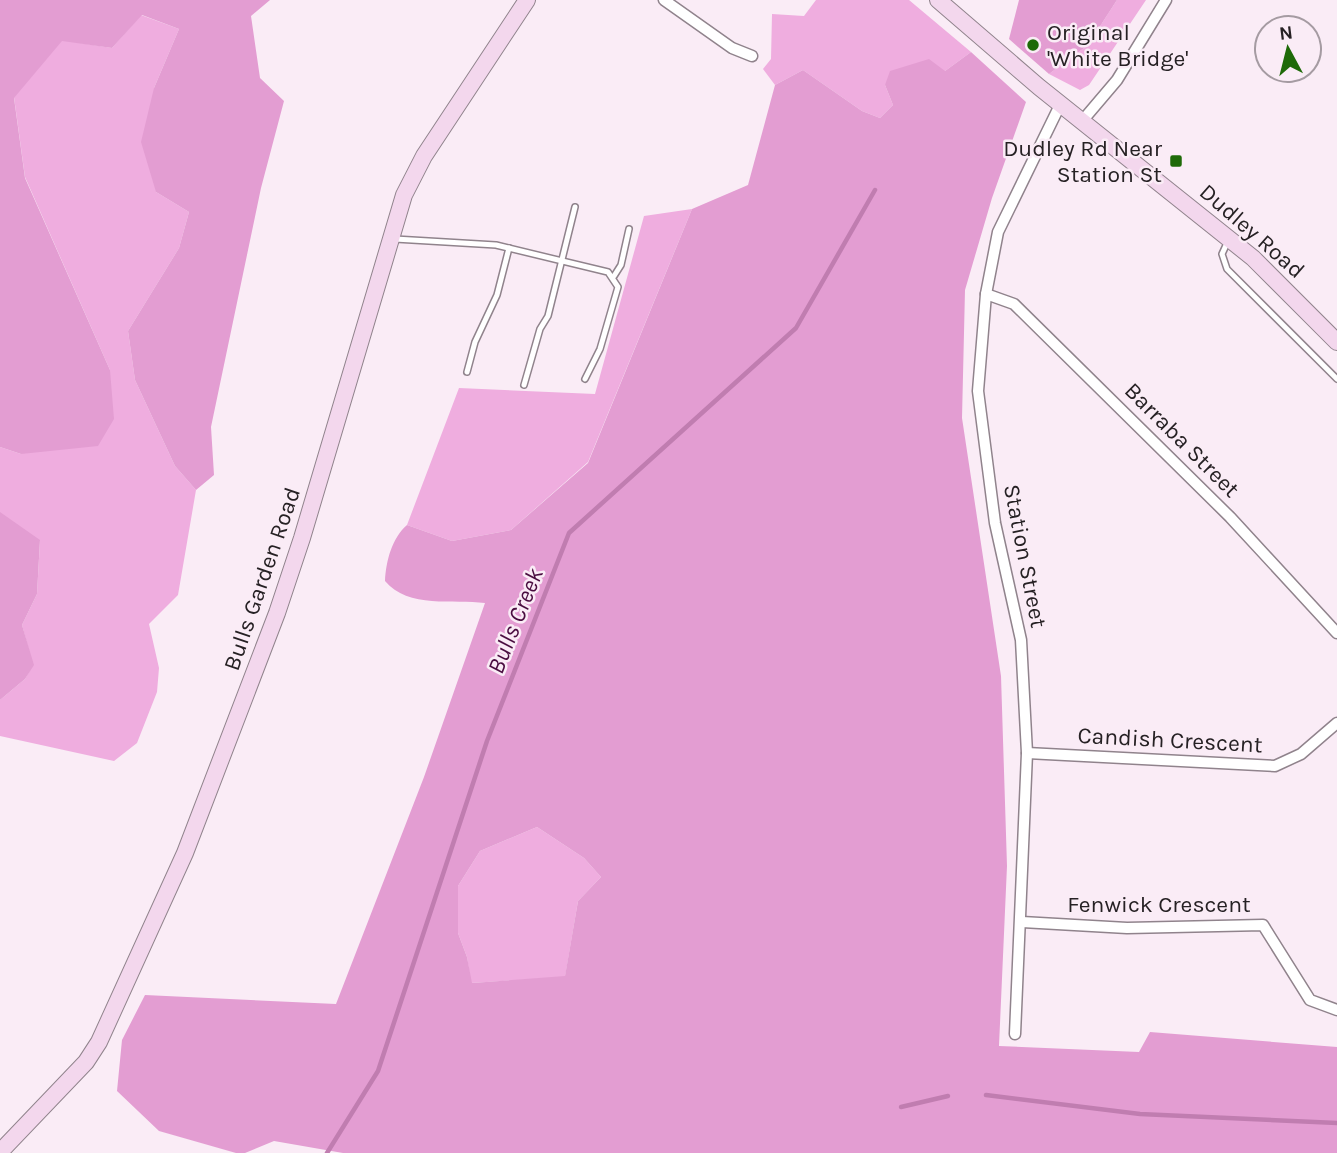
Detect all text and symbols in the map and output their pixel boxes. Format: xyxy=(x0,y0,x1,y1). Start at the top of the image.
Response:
north arrow xyxy=(1253,14,1323,84)
place label: Original 'White Bridge' xyxy=(1047,19,1188,72)
text: N xyxy=(1278,21,1294,45)
marker: Original 'White Bridge' xyxy=(1025,37,1041,53)
place label: Dudley Rd Near Station St xyxy=(1003,135,1163,188)
marker: Dudley Rd Near Station St xyxy=(1168,153,1184,169)
street label: Dudley Road xyxy=(1194,178,1310,284)
street label: Barraba Street xyxy=(1119,377,1245,503)
street label: Station Street xyxy=(998,482,1052,630)
street label: Bulls Garden Road xyxy=(218,484,306,674)
water label: Bulls Creek xyxy=(481,564,549,678)
street label: Candish Crescent xyxy=(1077,722,1263,758)
street label: Fenwick Crescent xyxy=(1067,891,1251,918)

